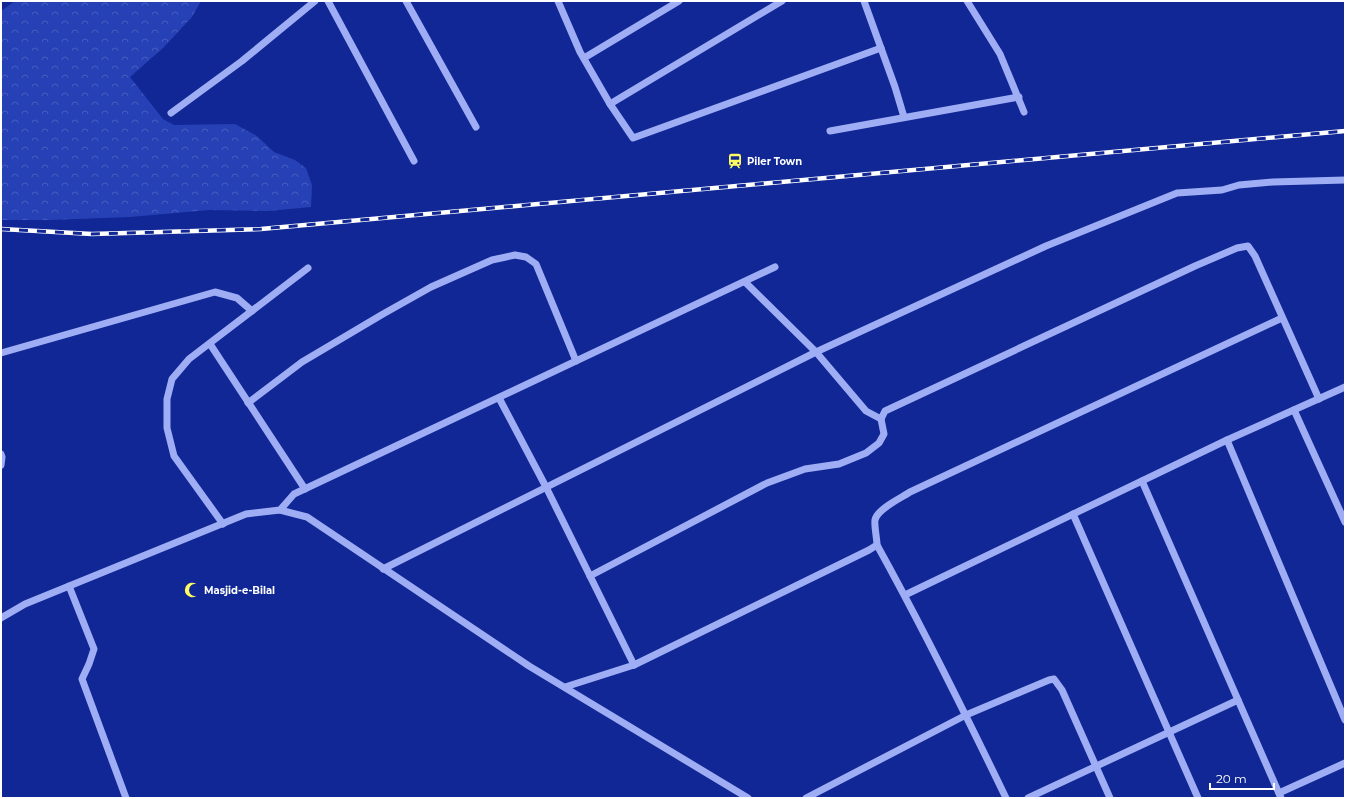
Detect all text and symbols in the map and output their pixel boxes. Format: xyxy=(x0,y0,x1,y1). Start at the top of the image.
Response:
station icon: Piler Town xyxy=(726,152,744,170)
place label: Piler Town xyxy=(747,155,802,168)
mosque icon: Masjid-e-Bilal xyxy=(183,581,201,599)
place label: Masjid-e-Bilal xyxy=(204,584,275,597)
scale bar xyxy=(1210,765,1274,791)
text: 20 m xyxy=(1216,771,1247,786)

